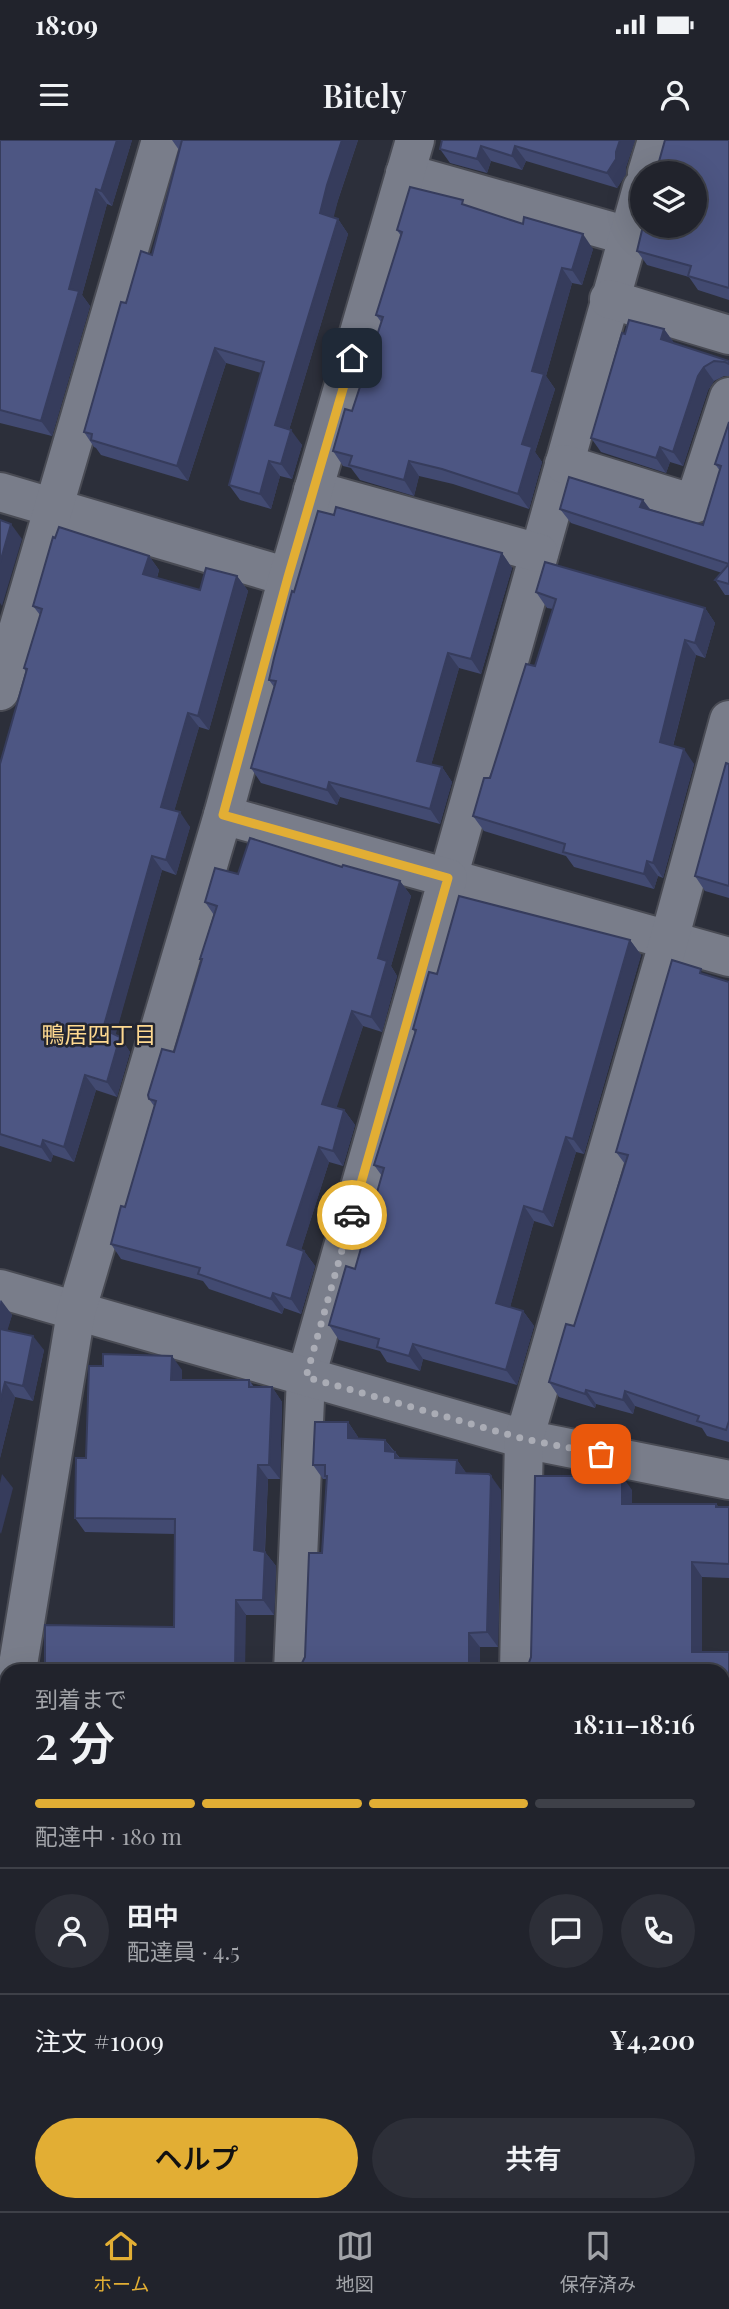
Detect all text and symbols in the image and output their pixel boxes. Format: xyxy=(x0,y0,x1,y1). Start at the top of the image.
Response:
text: 18:09 xyxy=(35,7,98,42)
text: Bitely xyxy=(322,73,407,116)
icon: menu xyxy=(35,76,73,114)
icon: person xyxy=(656,76,694,114)
map controls xyxy=(630,161,707,238)
button: layers xyxy=(630,161,707,238)
pin xyxy=(322,328,382,388)
icon: home xyxy=(333,339,371,377)
district label: 鴨居四丁目 xyxy=(42,1018,157,1049)
courier xyxy=(317,1180,387,1250)
icon: car xyxy=(333,1196,371,1234)
pin xyxy=(571,1424,631,1484)
icon: bag xyxy=(582,1435,620,1473)
text: 到着まで xyxy=(35,1683,127,1714)
text: 18:11–18:16 xyxy=(573,1706,695,1741)
text: 2 分 xyxy=(35,1710,115,1772)
text: 配達中 · 180 m xyxy=(35,1820,182,1851)
button: person xyxy=(35,1894,109,1968)
button: chat xyxy=(529,1894,603,1968)
button: phone xyxy=(621,1894,695,1968)
text: 田中 xyxy=(127,1898,179,1933)
text: 配達員 · 4.5 xyxy=(127,1935,240,1966)
text: ¥4,200 xyxy=(609,2022,695,2057)
text: 注文 #1009 xyxy=(35,2023,164,2058)
button: ヘルプ xyxy=(35,2118,358,2198)
button: 共有 xyxy=(372,2118,695,2198)
tab: ホーム xyxy=(93,2227,150,2296)
tab: 地図 xyxy=(336,2227,374,2296)
tab: 保存済み xyxy=(560,2227,636,2296)

